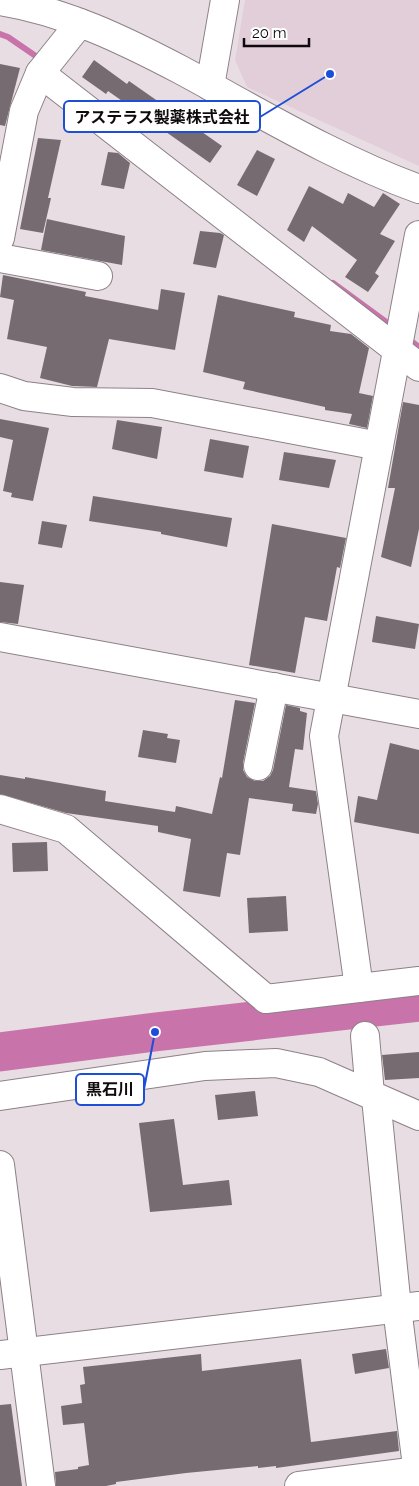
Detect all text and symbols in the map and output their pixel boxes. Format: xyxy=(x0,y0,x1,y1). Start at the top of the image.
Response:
scale bar xyxy=(244,15,309,47)
text: 20 m xyxy=(252,24,287,42)
callout: アステラス製薬株式会社 xyxy=(64,101,260,132)
text: アステラス製薬株式会社 xyxy=(74,108,250,127)
callout: 黒石川 xyxy=(76,1074,144,1105)
text: 黒石川 xyxy=(86,1080,134,1099)

